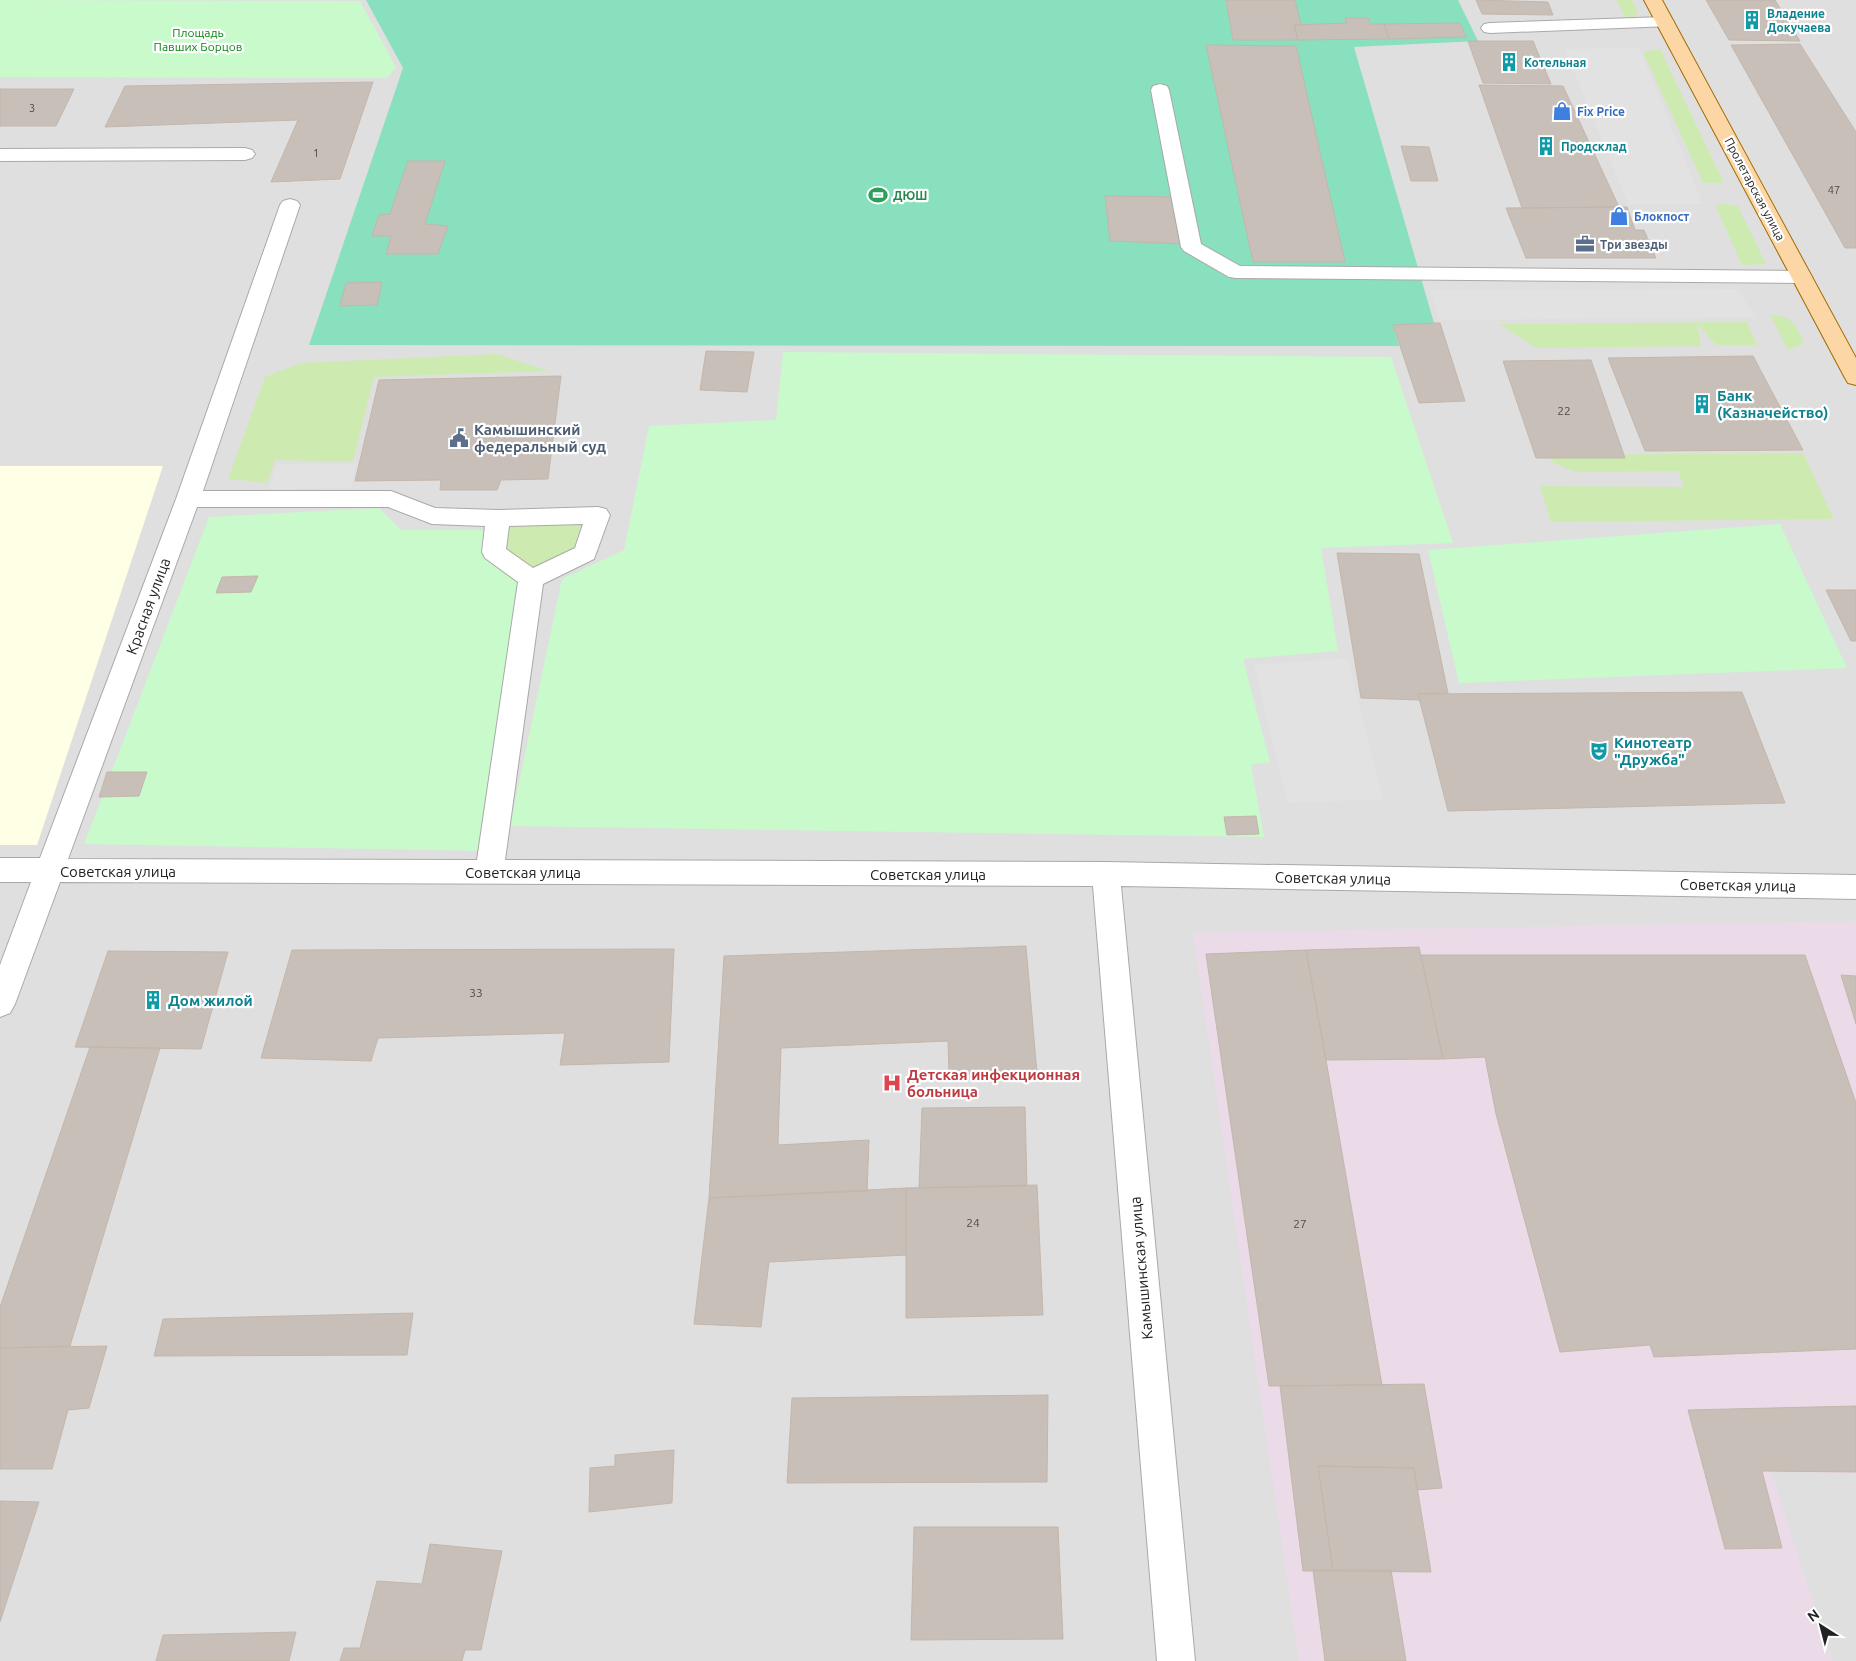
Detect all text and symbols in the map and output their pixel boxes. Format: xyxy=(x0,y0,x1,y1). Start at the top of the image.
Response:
place label: Владение Докучаева xyxy=(1767,7,1831,34)
building icon: Владение Докучаева xyxy=(1741,9,1763,31)
park label: Площадь Павших Борцов xyxy=(154,26,242,53)
building icon: Котельная xyxy=(1498,51,1520,73)
place label: Котельная xyxy=(1524,56,1586,69)
shop icon: Fix Price xyxy=(1551,100,1573,122)
house number: 3 xyxy=(29,102,35,114)
place label: Fix Price xyxy=(1577,105,1625,118)
building icon: Продсклад xyxy=(1535,135,1557,157)
street label: Пролетарская улица xyxy=(1722,135,1788,243)
place label: Продсклад xyxy=(1561,140,1627,153)
house number: 1 xyxy=(313,147,319,159)
sports icon: ДЮШ xyxy=(867,184,889,206)
house number: 47 xyxy=(1828,184,1840,196)
place label: ДЮШ xyxy=(893,189,927,202)
shop icon: Блокпост xyxy=(1608,205,1630,227)
place label: Блокпост xyxy=(1634,210,1689,223)
office icon: Три звезды xyxy=(1574,233,1596,255)
place label: Три звезды xyxy=(1600,238,1668,251)
place label: Банк (Казначейство) xyxy=(1717,387,1828,421)
building icon: Банк (Казначейство) xyxy=(1691,393,1713,415)
house number: 22 xyxy=(1557,404,1571,417)
place label: Камышинский федеральный суд xyxy=(474,421,606,455)
public building icon: Камышинский федеральный суд xyxy=(448,427,470,449)
street label: Красная улица xyxy=(123,555,173,657)
place label: Кинотеатр "Дружба" xyxy=(1614,734,1692,768)
theatre icon: Кинотеатр "Дружба" xyxy=(1588,740,1610,762)
street label: Советская улица xyxy=(60,863,176,880)
street label: Советская улица xyxy=(465,864,581,881)
street label: Советская улица xyxy=(870,866,986,883)
street label: Советская улица xyxy=(1275,868,1391,888)
street label: Советская улица xyxy=(1680,875,1796,895)
house number: 33 xyxy=(469,986,483,999)
building icon: Дом жилой xyxy=(142,989,164,1011)
place label: Дом жилой xyxy=(168,992,253,1009)
place label: Детская инфекционная больница xyxy=(907,1066,1080,1100)
hospital icon: Детская инфекционная больница xyxy=(881,1072,903,1094)
street label: Камышинская улица xyxy=(1126,1196,1156,1340)
house number: 24 xyxy=(966,1216,980,1229)
house number: 27 xyxy=(1293,1217,1307,1230)
north arrow xyxy=(1796,1601,1846,1651)
text: N xyxy=(1804,1606,1822,1625)

